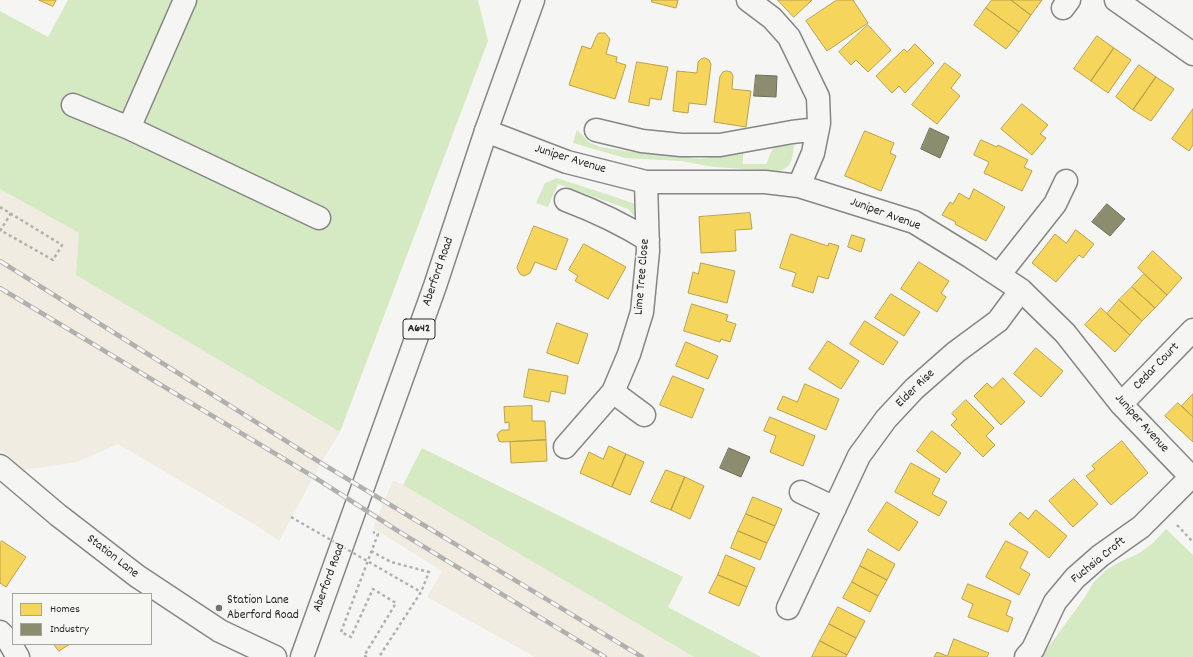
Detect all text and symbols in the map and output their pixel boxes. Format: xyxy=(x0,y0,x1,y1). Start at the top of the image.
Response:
street label: Juniper Avenue xyxy=(532,142,608,178)
street label: Juniper Avenue xyxy=(848,195,922,235)
street label: Aberford Road xyxy=(420,235,458,309)
street label: Lime Tree Close xyxy=(632,238,654,316)
road number: A642 xyxy=(403,319,435,339)
street label: Cedar Court xyxy=(1131,340,1183,394)
street label: Elder Rise xyxy=(893,367,939,411)
street label: Juniper Avenue xyxy=(1111,391,1171,457)
street label: Station Lane xyxy=(83,532,141,582)
street label: Fuchsia Croft xyxy=(1068,534,1130,588)
street label: Aberford Road xyxy=(310,542,350,614)
legend xyxy=(12,593,152,645)
place label: Station Lane Aberford Road xyxy=(227,593,299,624)
text: Homes xyxy=(50,601,80,618)
marker: Station Lane Aberford Road xyxy=(214,603,224,613)
text: Industry xyxy=(50,621,89,638)

